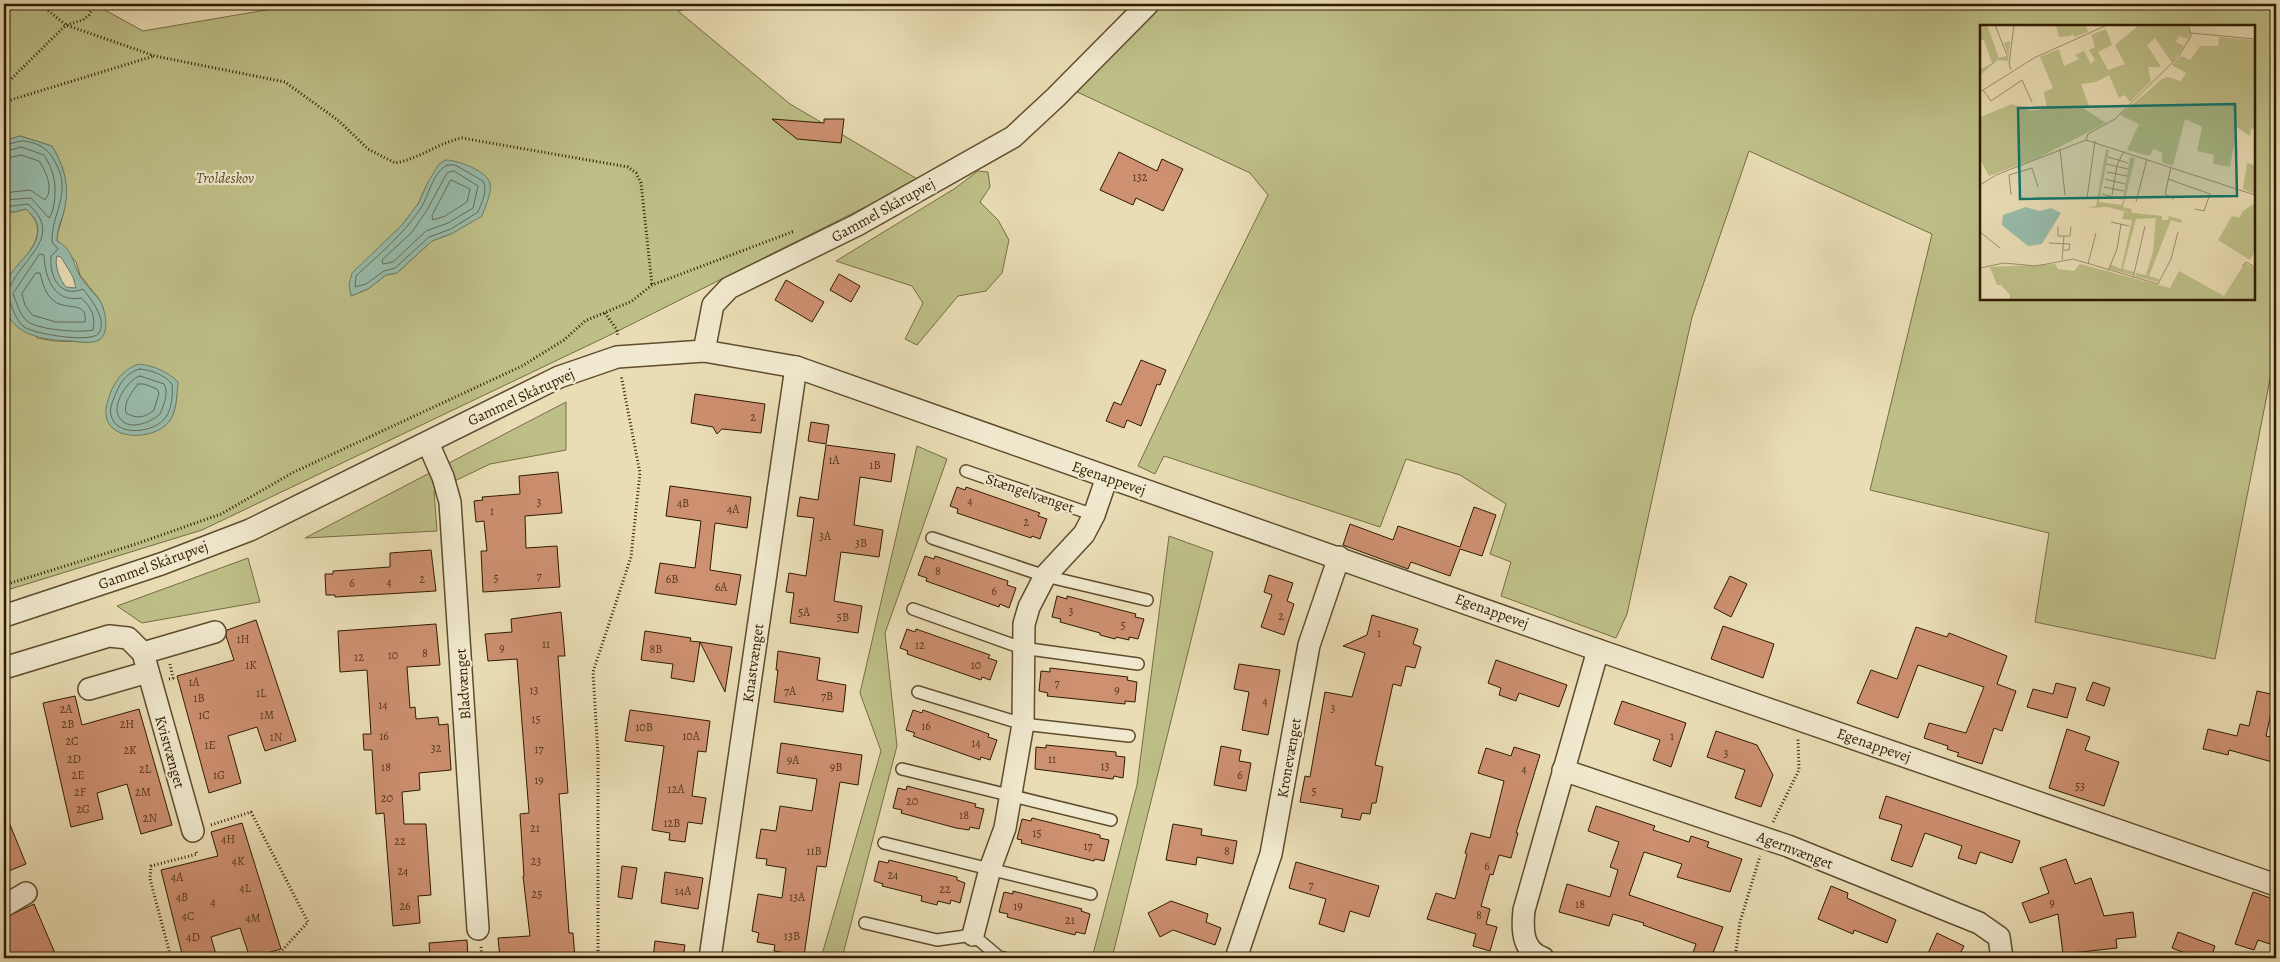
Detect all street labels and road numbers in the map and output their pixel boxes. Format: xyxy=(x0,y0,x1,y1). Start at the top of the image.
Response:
street label: Gammel Skårupvej xyxy=(828,173,938,247)
street label: Gammel Skårupvej xyxy=(464,364,578,430)
street label: Egenappevej xyxy=(1069,456,1149,500)
street label: Stængelvænget xyxy=(983,468,1077,518)
street label: Gammel Skårupvej xyxy=(95,536,211,594)
street label: Egenappevej xyxy=(1452,588,1532,634)
street label: Knastvænget xyxy=(738,622,768,704)
street label: Bladvænget xyxy=(451,648,475,720)
street label: Kvistvænget xyxy=(150,713,190,791)
street label: Kronevænget xyxy=(1272,716,1306,800)
street label: Egenappevej xyxy=(1834,723,1914,767)
street label: Agernvænget xyxy=(1753,826,1836,874)

